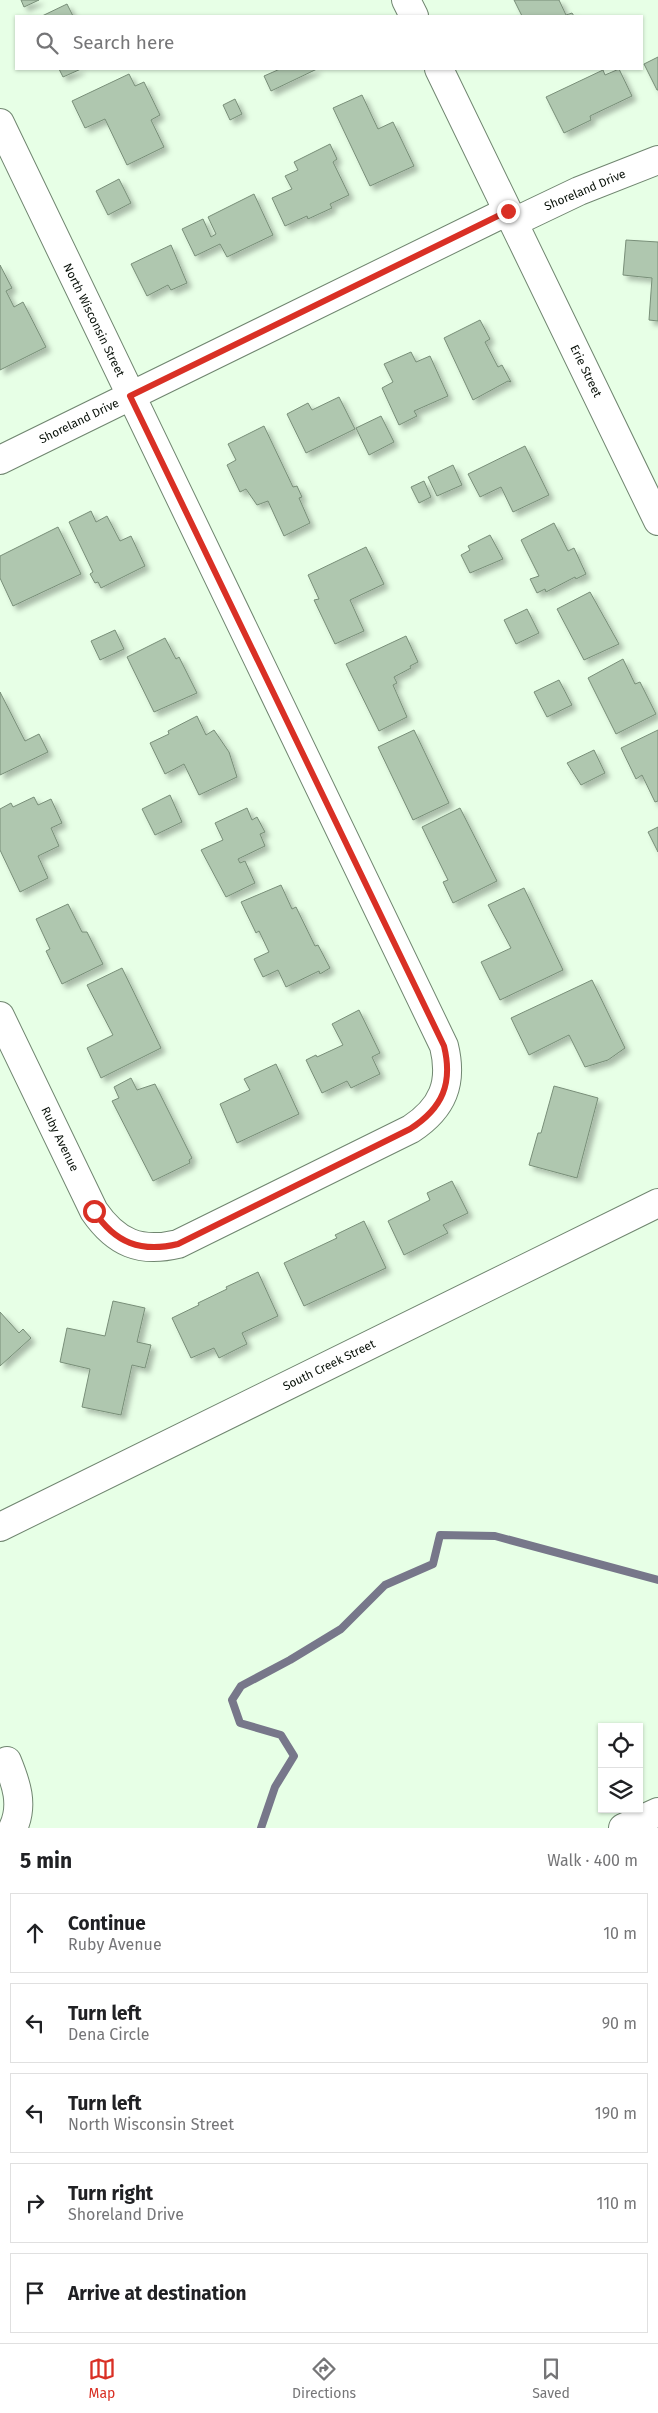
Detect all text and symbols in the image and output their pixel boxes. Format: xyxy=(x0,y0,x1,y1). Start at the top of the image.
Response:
search box xyxy=(15,15,643,70)
icon: search xyxy=(33,29,61,57)
text: Search here xyxy=(73,31,174,54)
street label: Shoreland Drive xyxy=(542,167,628,213)
route end xyxy=(497,200,520,223)
street label: North Wisconsin Street xyxy=(60,261,128,380)
street label: Erie Street xyxy=(567,342,605,400)
street label: Shoreland Drive xyxy=(37,396,121,446)
street label: Ruby Avenue xyxy=(38,1104,82,1174)
route start xyxy=(83,1200,106,1223)
street label: South Creek Street xyxy=(281,1336,378,1393)
map controls xyxy=(598,1723,643,1813)
button: locate xyxy=(598,1723,643,1768)
button: layers xyxy=(598,1768,643,1813)
text: 5 min xyxy=(20,1848,72,1874)
text: Walk · 400 m xyxy=(547,1851,638,1870)
text: Continue xyxy=(68,1912,146,1935)
icon: ahead xyxy=(21,1919,49,1947)
text: 10 m xyxy=(603,1924,637,1943)
text: Ruby Avenue xyxy=(68,1935,162,1954)
text: Turn left xyxy=(68,2002,142,2025)
icon: left xyxy=(21,2009,49,2037)
text: 90 m xyxy=(602,2014,637,2033)
text: Dena Circle xyxy=(68,2025,150,2044)
text: Turn left xyxy=(68,2092,142,2115)
icon: left xyxy=(21,2099,49,2127)
text: 190 m xyxy=(595,2104,637,2123)
text: North Wisconsin Street xyxy=(68,2115,234,2134)
text: Turn right xyxy=(68,2182,153,2205)
icon: right xyxy=(21,2189,49,2217)
text: 110 m xyxy=(596,2194,637,2213)
text: Shoreland Drive xyxy=(68,2205,184,2224)
icon: arrive xyxy=(21,2279,49,2307)
text: Arrive at destination xyxy=(68,2282,247,2305)
tab: Map xyxy=(88,2355,116,2402)
tab: Directions xyxy=(292,2355,356,2402)
tab: Saved xyxy=(532,2355,570,2402)

